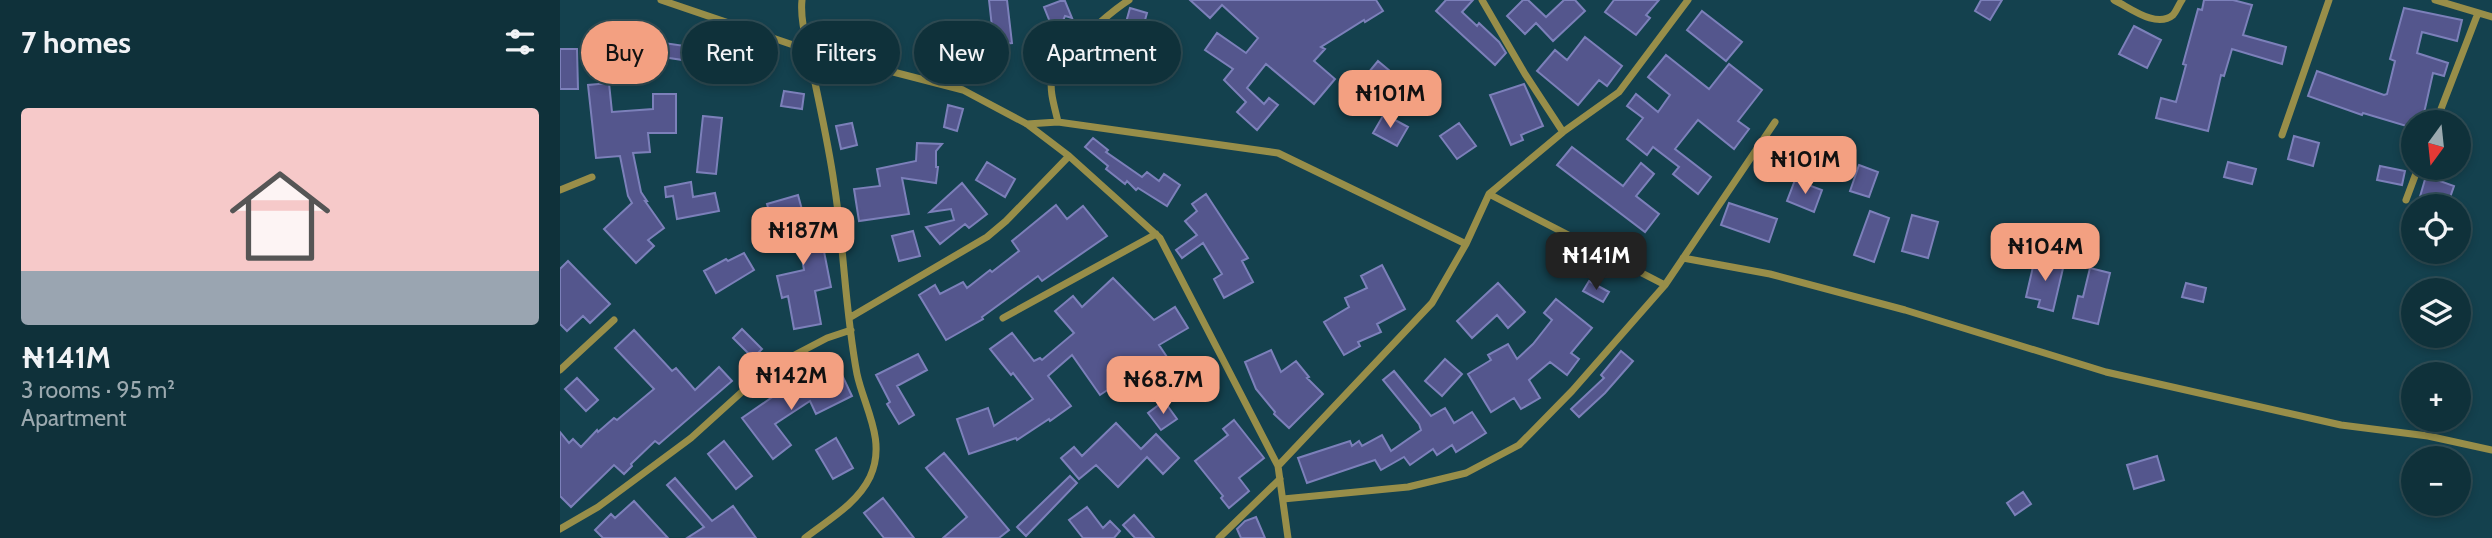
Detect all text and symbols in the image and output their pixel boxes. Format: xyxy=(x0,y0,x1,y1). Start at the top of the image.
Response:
chip: Buy xyxy=(581,21,668,84)
chip: Rent xyxy=(682,21,778,84)
chip: Filters xyxy=(792,21,900,84)
chip: New xyxy=(914,21,1009,84)
chip: Apartment xyxy=(1023,21,1181,84)
icon: filters xyxy=(501,23,539,61)
text: 7 homes xyxy=(21,24,131,61)
pin: ₦101M xyxy=(1341,71,1439,130)
text: ₦101M xyxy=(1355,79,1425,107)
north arrow xyxy=(2401,110,2471,180)
map controls xyxy=(2401,110,2471,516)
pin: ₦101M xyxy=(1756,136,1854,196)
text: ₦101M xyxy=(1770,145,1840,173)
icon: home xyxy=(217,153,343,279)
button: locate xyxy=(2401,194,2471,264)
pin: ₦187M xyxy=(754,208,852,267)
text: ₦187M xyxy=(767,216,839,244)
pin: ₦104M xyxy=(1996,224,2094,283)
pin: ₦141M xyxy=(1547,232,1645,292)
text: ₦104M xyxy=(2007,232,2083,260)
text: ₦141M xyxy=(1562,241,1630,269)
button: layers xyxy=(2401,278,2471,348)
text: ₦141M xyxy=(21,339,111,376)
pin: ₦142M xyxy=(742,352,840,412)
pin: ₦68.7M xyxy=(1106,356,1220,416)
text: ₦142M xyxy=(755,361,827,389)
button: + xyxy=(2401,362,2471,432)
text: ₦68.7M xyxy=(1123,365,1203,393)
text: 3 rooms · 95 m² xyxy=(21,376,175,404)
text: Apartment xyxy=(21,404,126,432)
button: − xyxy=(2401,446,2471,516)

